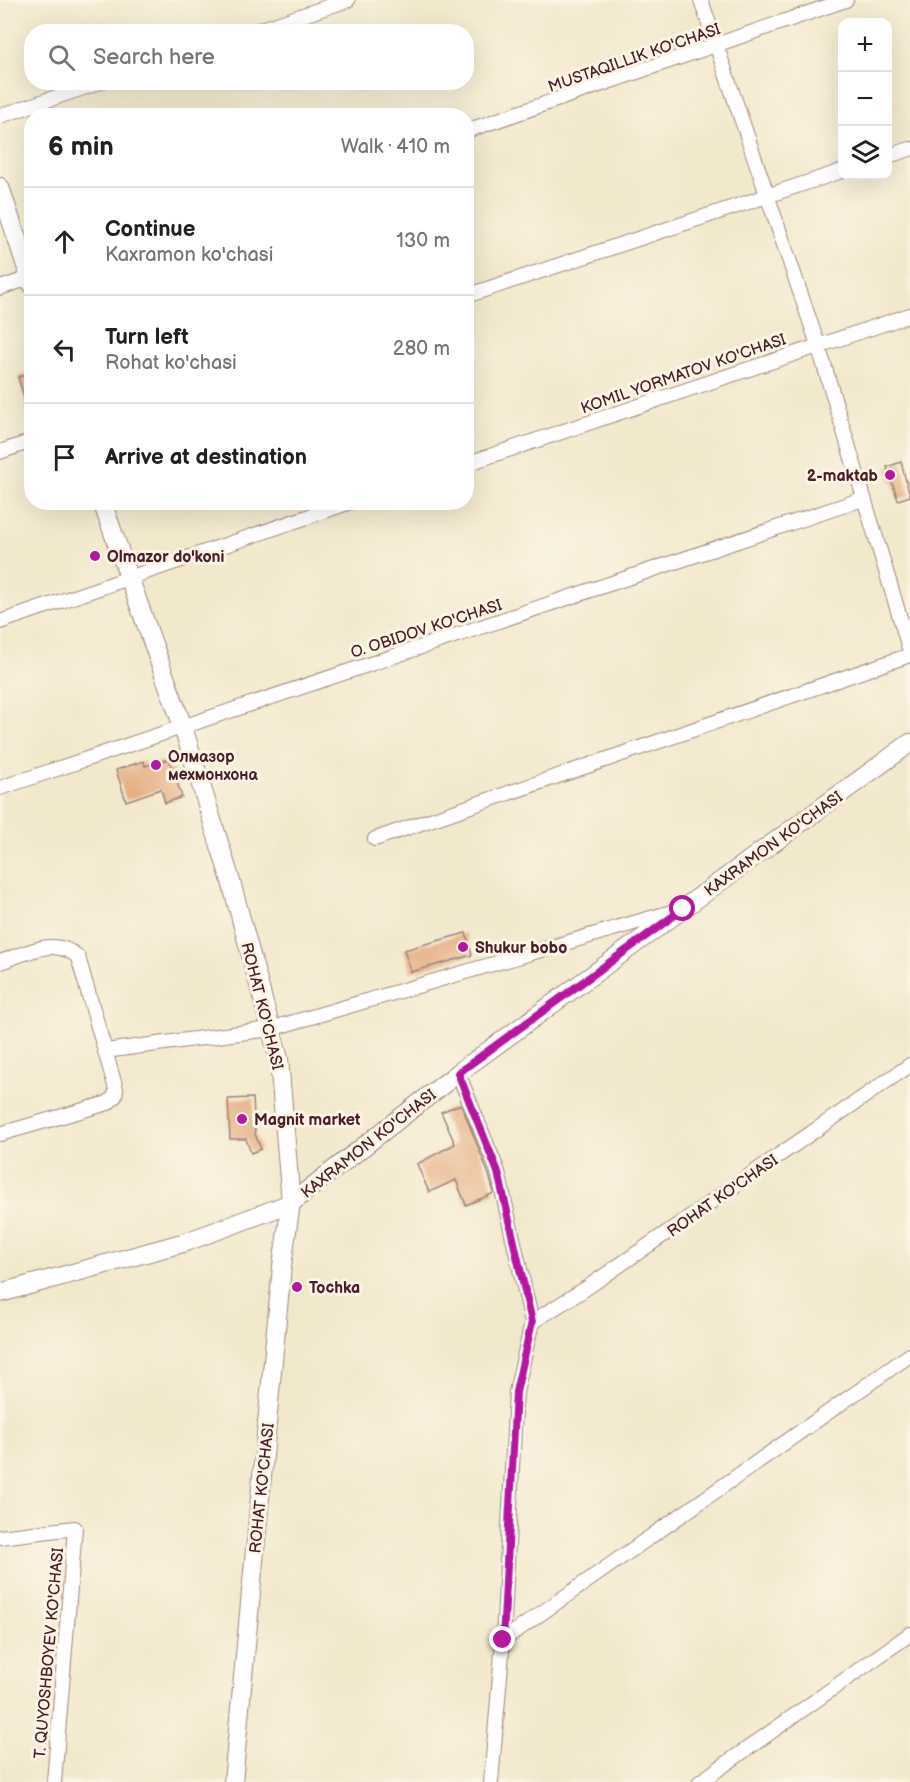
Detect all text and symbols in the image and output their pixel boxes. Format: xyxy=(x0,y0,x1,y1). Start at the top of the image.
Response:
map controls xyxy=(838,18,892,180)
button: + xyxy=(838,18,892,72)
street label: MUSTAQILLIK KO'CHASI xyxy=(546,20,723,97)
search box xyxy=(24,24,474,90)
icon: search xyxy=(45,41,78,74)
text: Search here xyxy=(93,44,215,71)
button: − xyxy=(838,72,892,126)
button: layers xyxy=(838,126,892,180)
text: 6 min xyxy=(48,132,114,163)
text: Walk · 410 m xyxy=(341,135,450,159)
text: Continue xyxy=(105,216,195,243)
icon: ahead xyxy=(48,225,81,258)
text: 130 m xyxy=(396,229,450,253)
text: Kaxramon ko'chasi xyxy=(105,243,273,267)
text: Turn left xyxy=(105,324,189,351)
street label: KOMIL YORMATOV KO'CHASI xyxy=(578,330,789,419)
icon: left xyxy=(48,333,81,366)
text: 280 m xyxy=(393,337,450,361)
text: Rohat ko'chasi xyxy=(105,351,237,375)
icon: arrive xyxy=(48,441,81,474)
text: Arrive at destination xyxy=(105,444,307,471)
place label: 2-maktab xyxy=(807,467,879,486)
marker: 2-maktab xyxy=(883,468,897,482)
place label: Olmazor do'koni xyxy=(107,548,224,567)
marker: Olmazor do'koni xyxy=(88,549,102,563)
street label: O. OBIDOV KO'CHASI xyxy=(348,596,504,663)
place label: Олмазор мехмонхона xyxy=(168,748,258,785)
marker: Олмазор мехмонхона xyxy=(149,758,163,772)
street label: KAXRAMON KO'CHASI xyxy=(701,788,847,901)
route start xyxy=(669,895,695,921)
place label: Shukur bobo xyxy=(475,939,567,958)
marker: Shukur bobo xyxy=(456,940,470,954)
street label: ROHAT KO'CHASI xyxy=(237,941,287,1072)
street label: KAXRAMON KO'CHASI xyxy=(298,1086,440,1203)
place label: Magnit market xyxy=(254,1111,361,1130)
marker: Magnit market xyxy=(235,1112,249,1126)
street label: ROHAT KO'CHASI xyxy=(664,1151,782,1242)
place label: Tochka xyxy=(309,1279,360,1298)
marker: Tochka xyxy=(290,1280,304,1294)
street label: ROHAT KO'CHASI xyxy=(246,1422,279,1554)
street label: T. QUYOSHBOYEV KO'CHASI xyxy=(31,1547,68,1759)
route end xyxy=(489,1626,515,1652)

